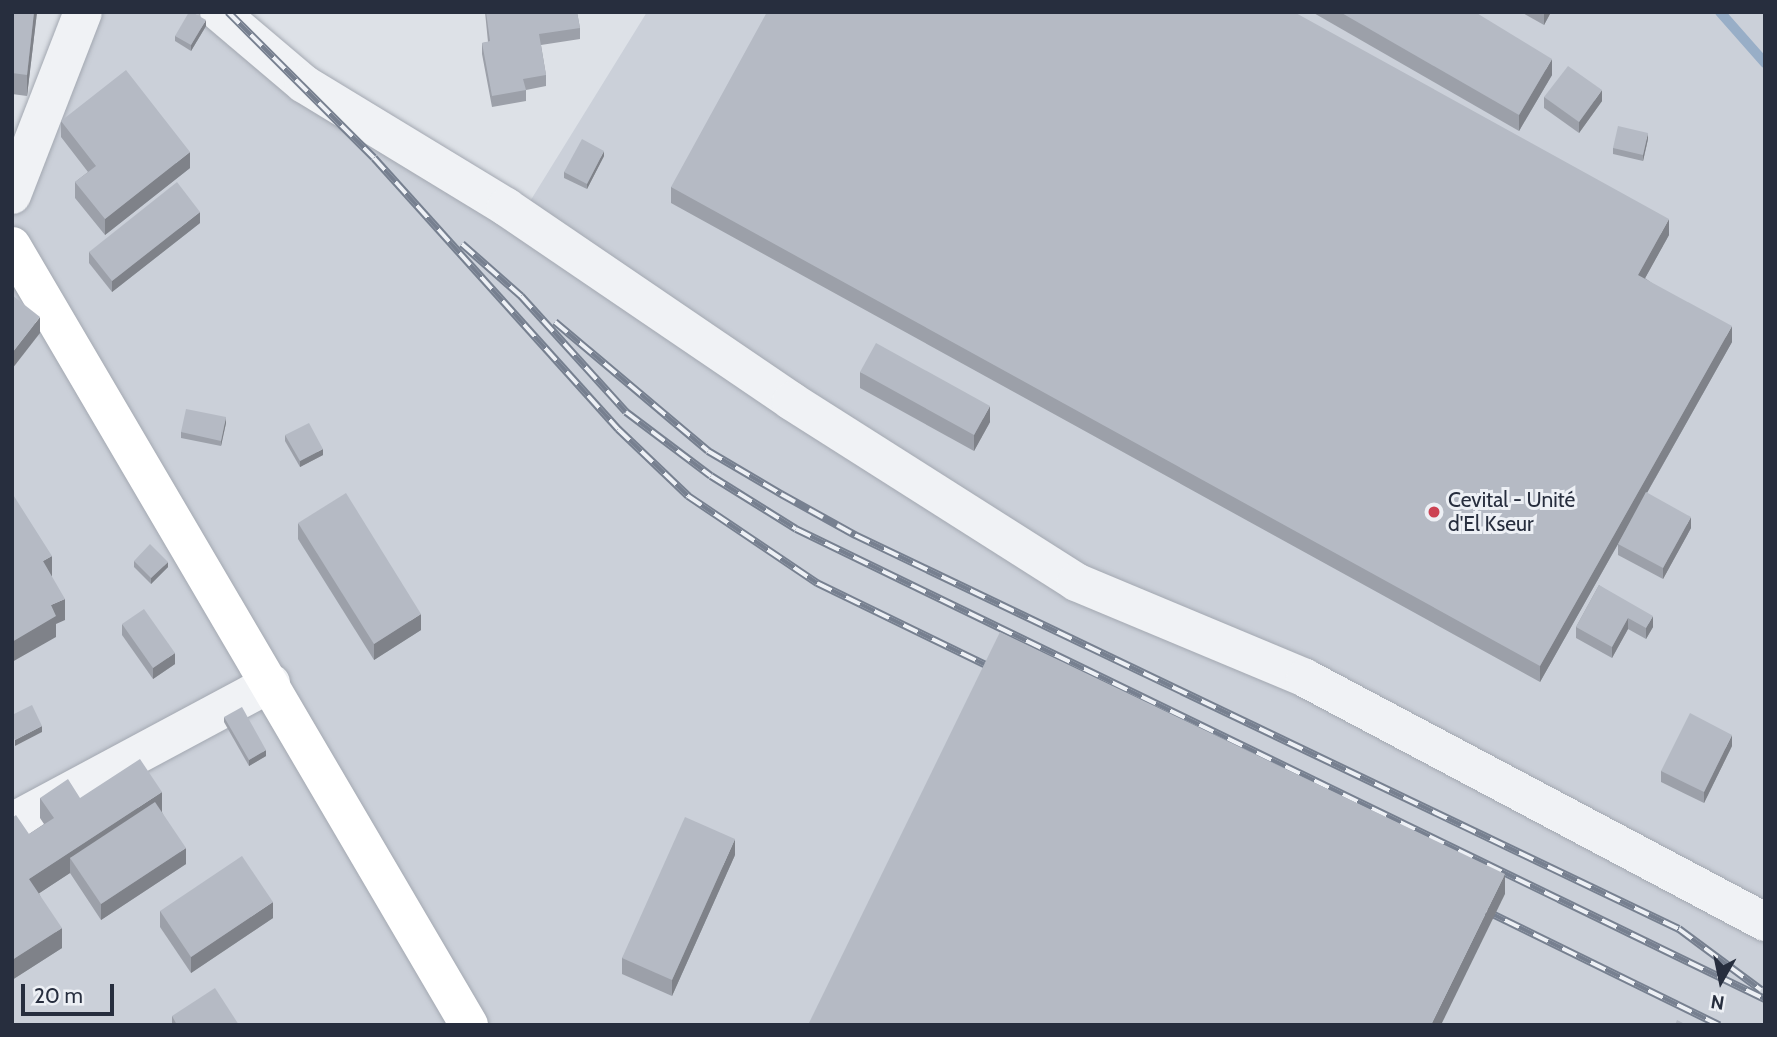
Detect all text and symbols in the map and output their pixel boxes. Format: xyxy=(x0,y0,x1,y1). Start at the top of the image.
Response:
place label: Cevital - Unité d'El Kseur xyxy=(1448,487,1575,537)
marker: Cevital - Unité d'El Kseur xyxy=(1426,504,1442,520)
north arrow xyxy=(1686,946,1756,1016)
scale bar xyxy=(24,970,117,1014)
text: 20 m xyxy=(34,983,83,1008)
text: N xyxy=(1709,990,1726,1015)

